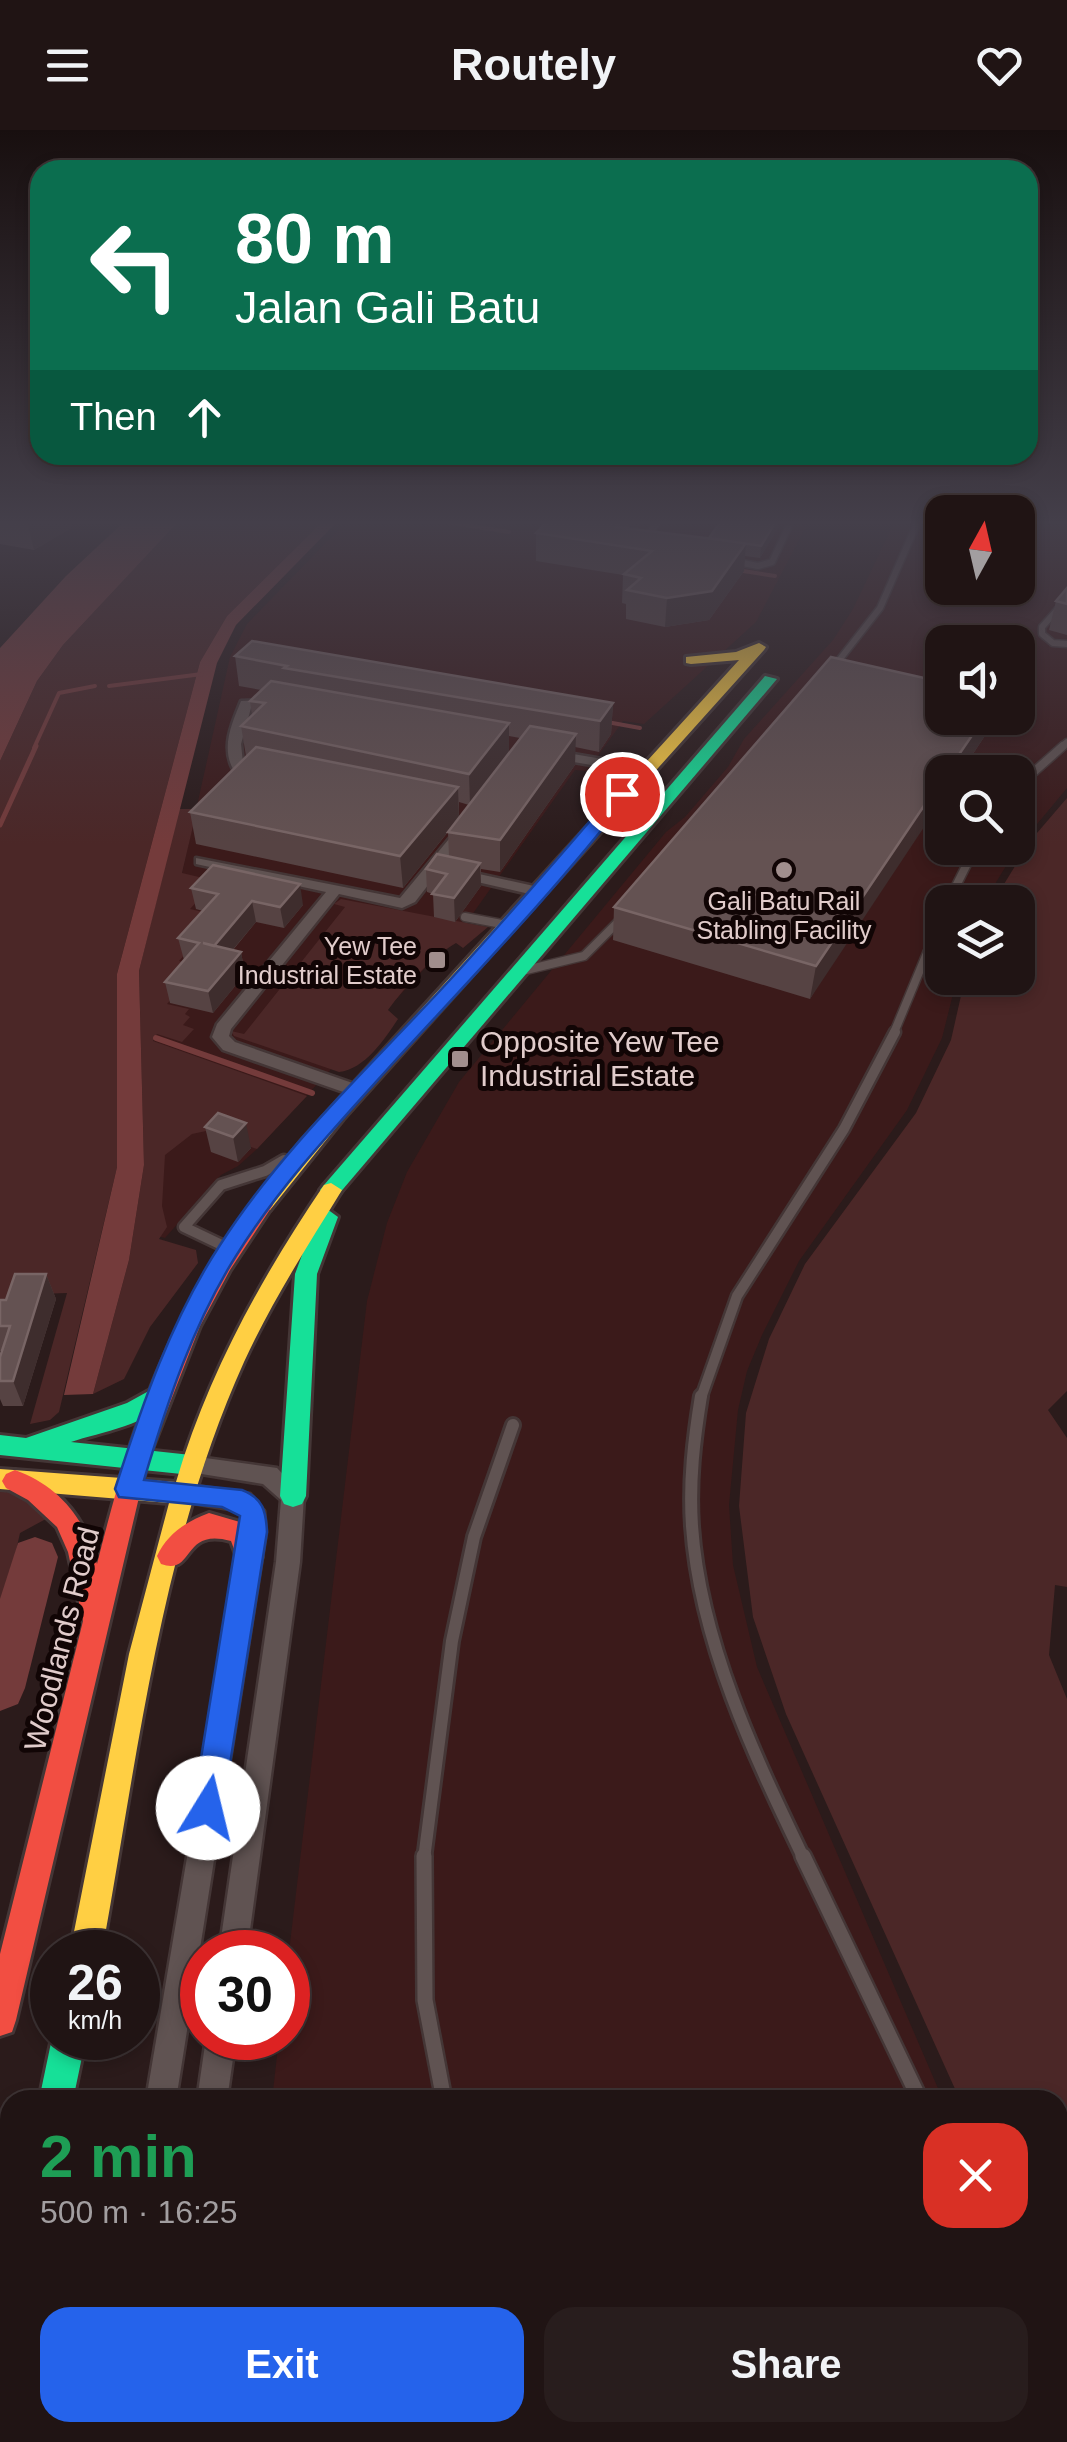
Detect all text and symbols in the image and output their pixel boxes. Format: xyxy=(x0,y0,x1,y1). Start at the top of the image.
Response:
icon: menu xyxy=(40,38,95,93)
icon: heart xyxy=(972,38,1027,93)
text: Routely xyxy=(451,39,616,90)
icon: left xyxy=(70,200,200,330)
text: 80 m xyxy=(235,200,395,278)
text: Jalan Gali Batu xyxy=(235,282,540,333)
icon: ahead xyxy=(177,390,232,445)
text: Then xyxy=(70,396,157,438)
north arrow xyxy=(925,495,1035,605)
map controls xyxy=(925,495,1035,995)
button: sound xyxy=(925,625,1035,735)
pin xyxy=(580,752,665,837)
button: search xyxy=(925,755,1035,865)
icon: arrive xyxy=(595,767,650,822)
marker: Gali Batu Rail Stabling Facility xyxy=(773,859,795,881)
button: layers xyxy=(925,885,1035,995)
place label: Gali Batu Rail Stabling Facility xyxy=(696,887,872,944)
place label: Yew Tee Industrial Estate xyxy=(238,932,417,989)
marker: Yew Tee Industrial Estate xyxy=(426,949,448,971)
place label: Opposite Yew Tee Industrial Estate xyxy=(480,1025,720,1092)
marker: Opposite Yew Tee Industrial Estate xyxy=(449,1048,471,1070)
street label: Woodlands Road xyxy=(18,1523,105,1754)
position arrow xyxy=(156,1756,260,1860)
speed limit sign: 30 xyxy=(180,1930,310,2060)
text: 26 xyxy=(67,1955,123,2011)
text: km/h xyxy=(68,2006,122,2034)
text: 2 min xyxy=(40,2123,197,2190)
button: close xyxy=(923,2123,1028,2228)
text: 500 m · 16:25 xyxy=(40,2194,237,2230)
button: Exit xyxy=(40,2307,524,2422)
button: Share xyxy=(544,2307,1028,2422)

